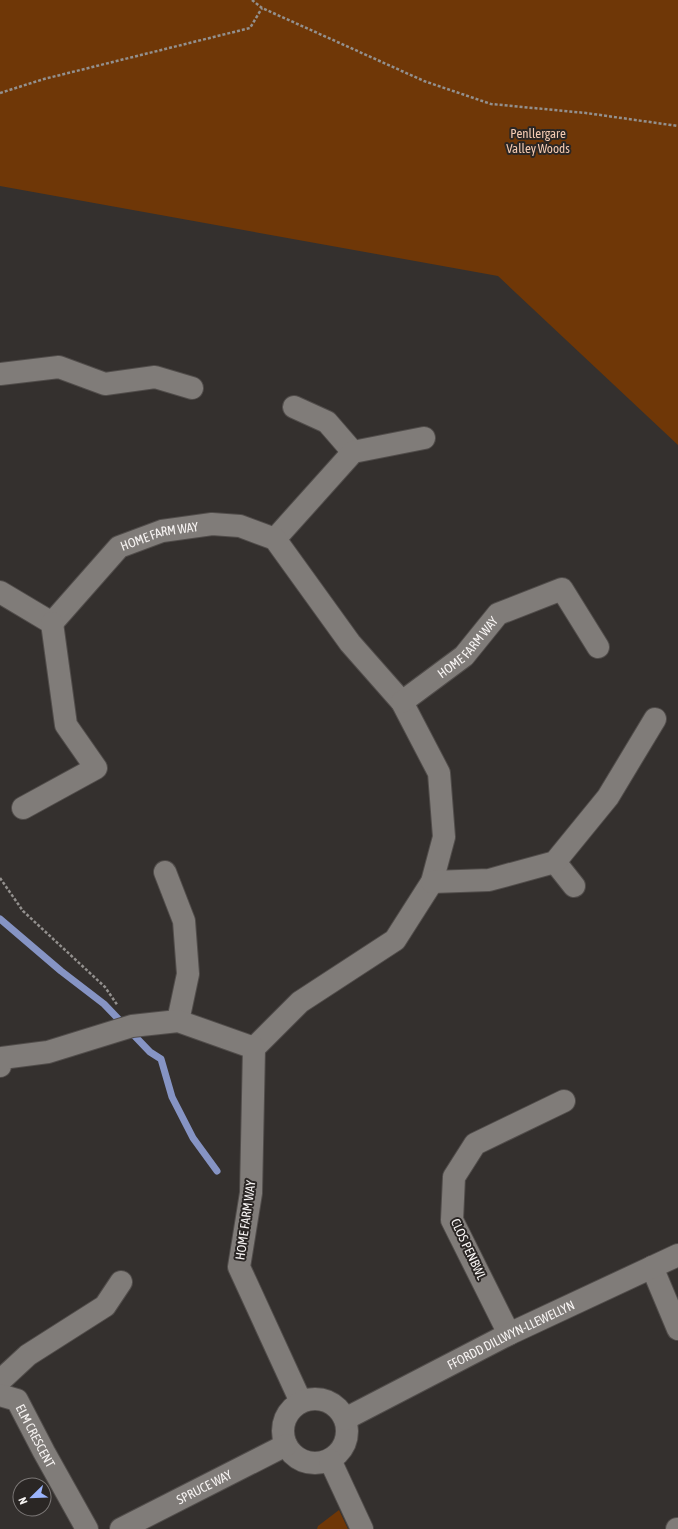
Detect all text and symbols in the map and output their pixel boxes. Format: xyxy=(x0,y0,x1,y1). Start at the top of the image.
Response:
park label: Penllergare Valley Woods xyxy=(506,126,570,156)
street label: HOME FARM WAY xyxy=(118,519,199,554)
street label: HOME FARM WAY xyxy=(435,613,501,681)
street label: HOME FARM WAY xyxy=(232,1179,259,1261)
street label: CLOS PENBWL xyxy=(448,1216,489,1282)
street label: FFORDD DILLWYN-LLEWELLYN xyxy=(445,1297,577,1373)
street label: ELM CRESCENT xyxy=(13,1402,58,1470)
street label: SPRUCE WAY xyxy=(174,1467,234,1508)
north arrow xyxy=(12,1477,52,1517)
text: N xyxy=(16,1496,30,1506)

